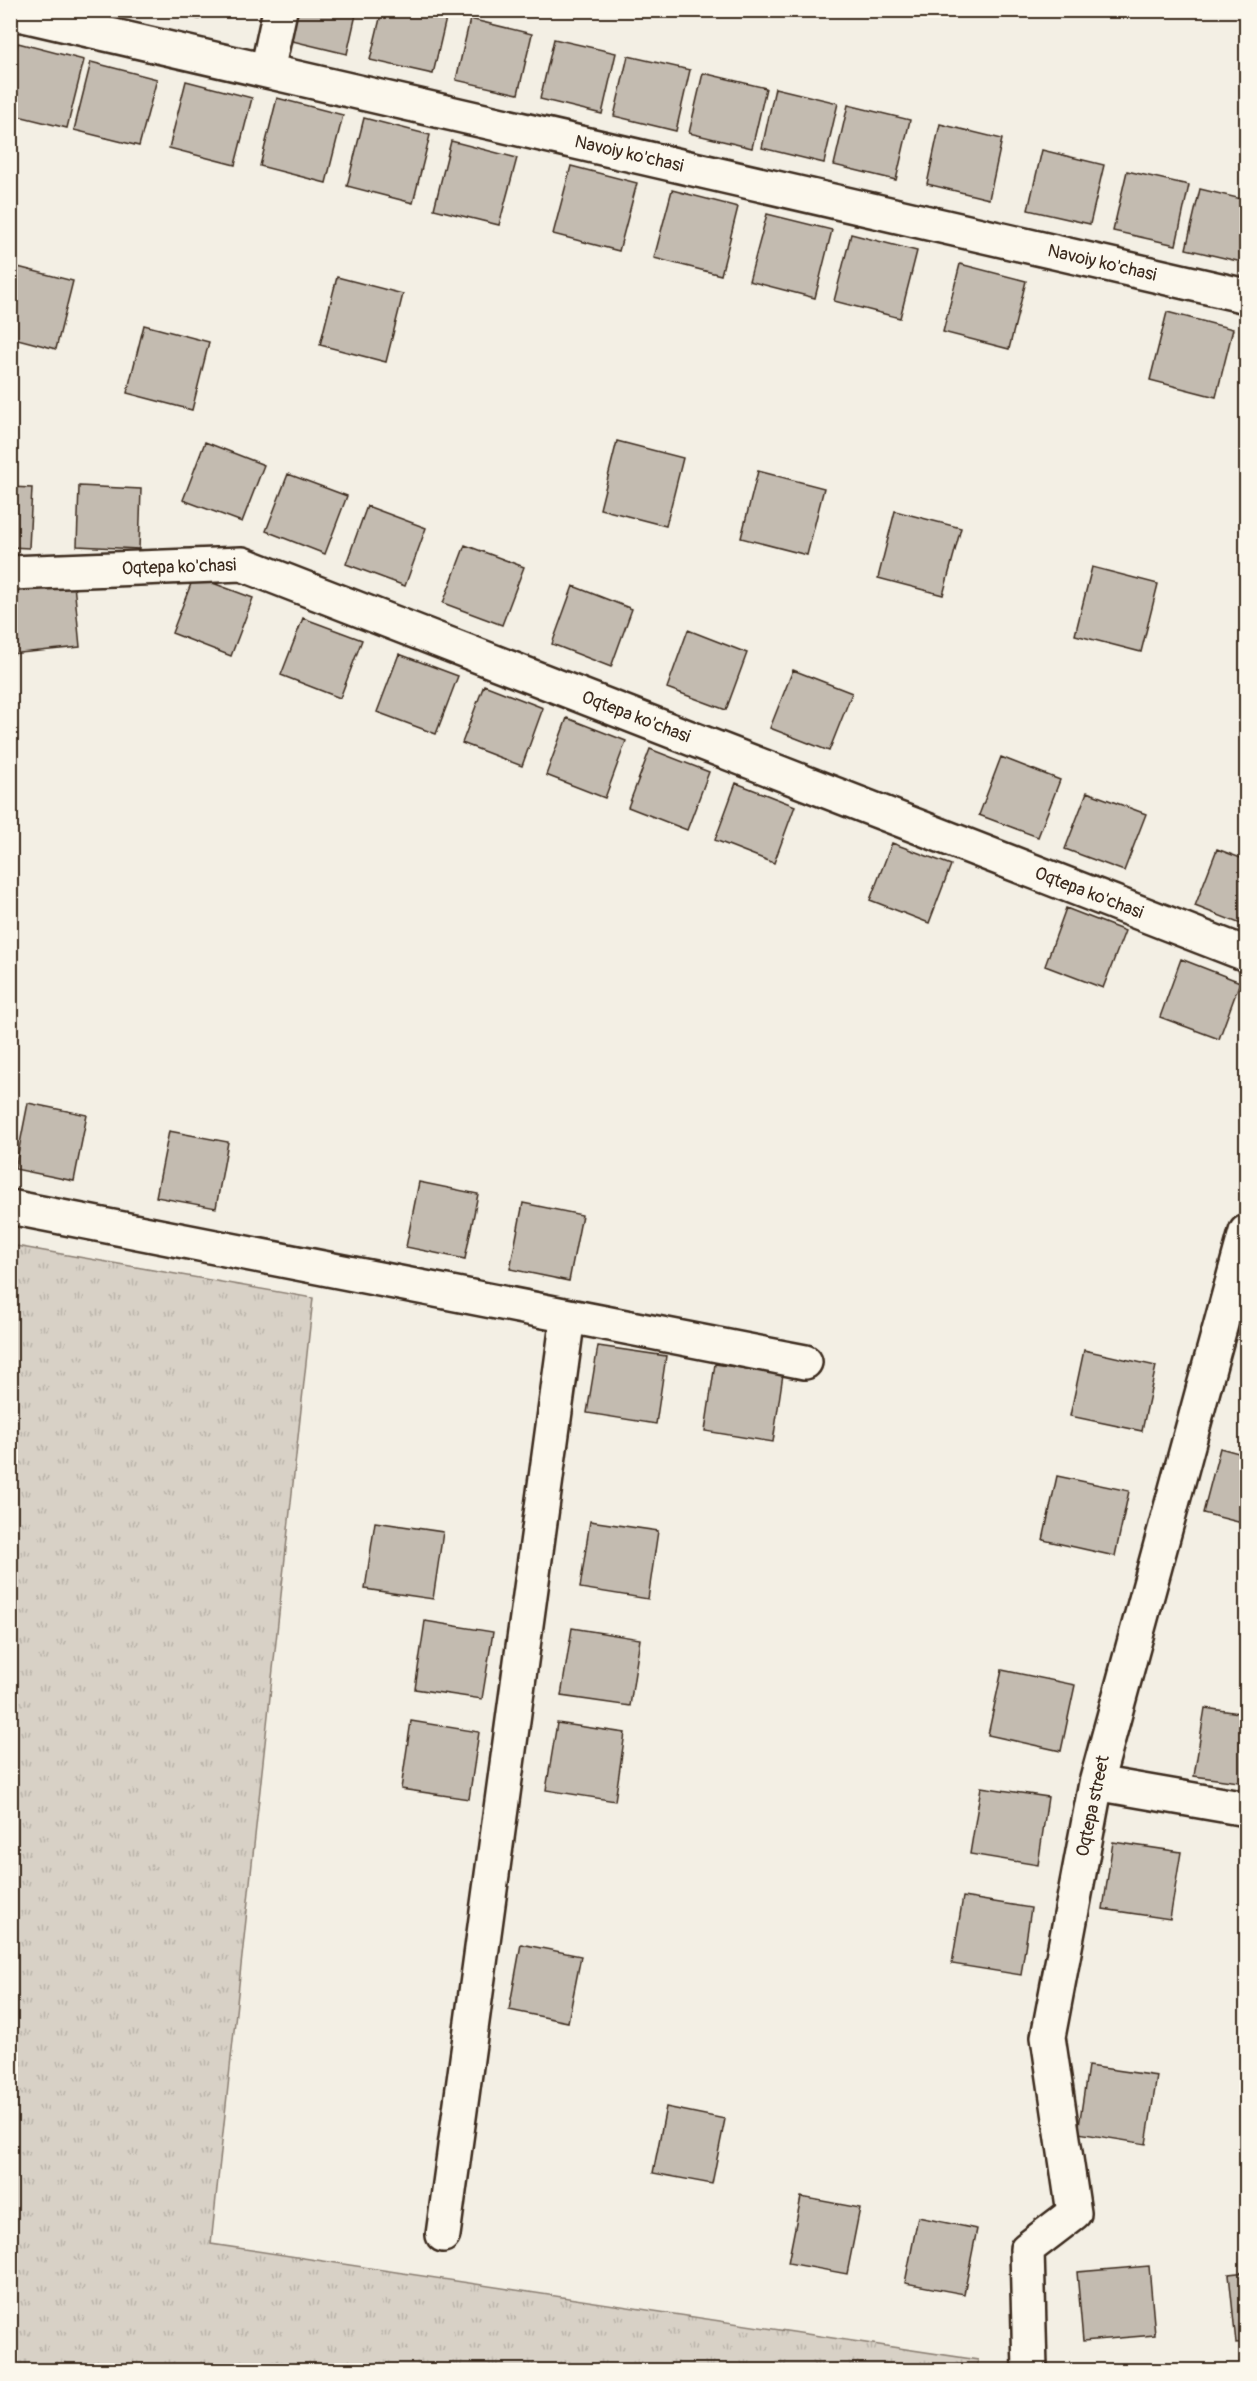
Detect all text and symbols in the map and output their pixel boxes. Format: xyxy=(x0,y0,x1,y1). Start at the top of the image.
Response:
street label: Navoiy ko'chasi xyxy=(572,130,686,178)
street label: Navoiy ko'chasi xyxy=(1045,239,1159,287)
street label: Oqtepa ko'chasi xyxy=(121,554,237,580)
street label: Oqtepa ko'chasi xyxy=(578,686,694,748)
street label: Oqtepa ko'chasi xyxy=(1031,862,1147,924)
street label: Oqtepa street xyxy=(1071,1752,1115,1859)

